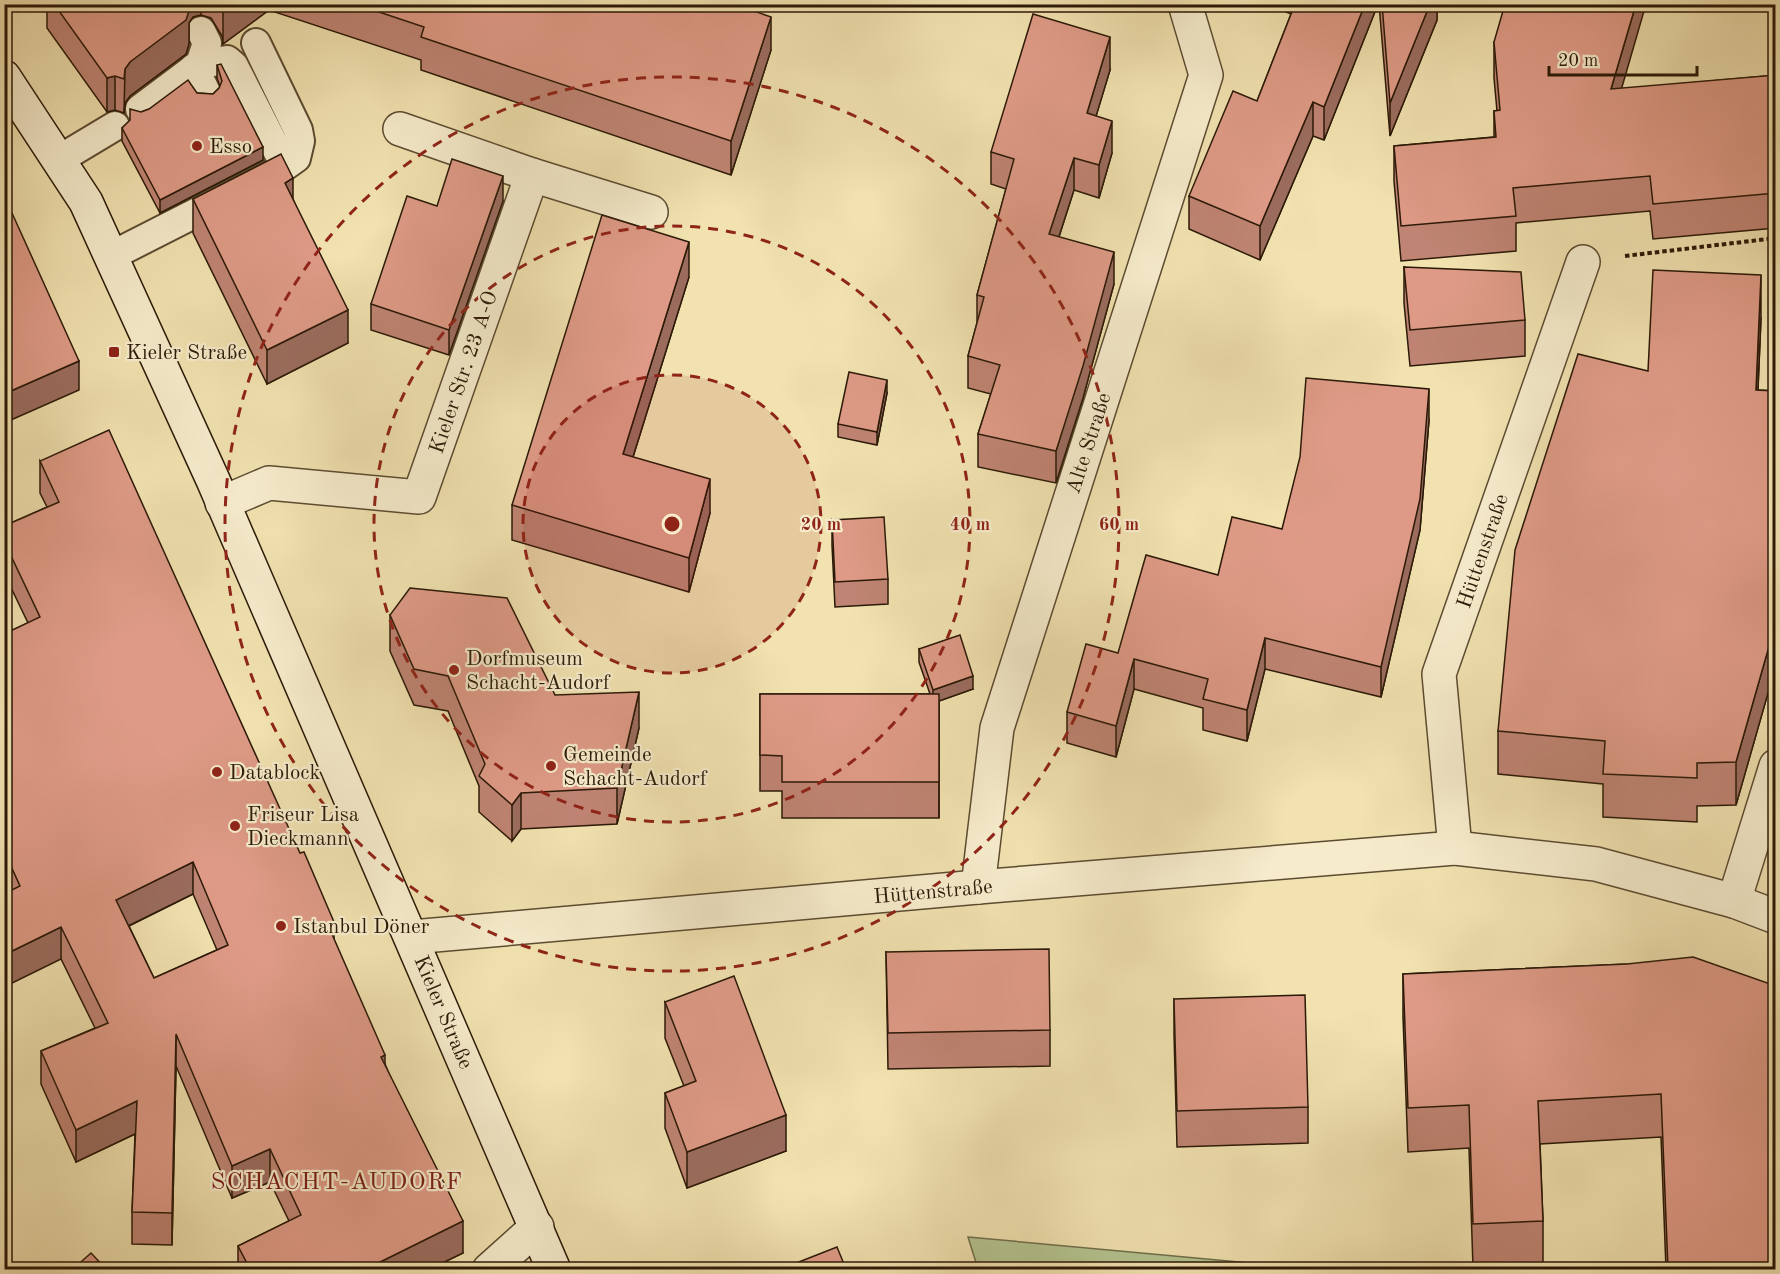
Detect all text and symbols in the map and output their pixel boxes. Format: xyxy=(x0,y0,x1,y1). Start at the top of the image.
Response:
scale bar xyxy=(1549,39,1698,77)
text: 20 m xyxy=(1558,52,1598,70)
place label: Esso xyxy=(209,137,252,158)
marker: Esso xyxy=(190,139,204,153)
street label: Kieler Str. 23 A-O xyxy=(427,288,502,457)
place label: Kieler Straße xyxy=(126,343,247,364)
marker: Kieler Straße xyxy=(107,345,121,359)
street label: Alte Straße xyxy=(1063,390,1116,496)
street label: Hüttenstraße xyxy=(1454,492,1513,611)
centre of rings xyxy=(662,514,682,534)
text: 20 m xyxy=(801,516,841,534)
text: 40 m xyxy=(950,516,990,534)
text: 60 m xyxy=(1099,516,1139,534)
place label: Dorfmuseum Schacht-Audorf xyxy=(466,649,611,694)
marker: Dorfmuseum Schacht-Audorf xyxy=(447,663,461,677)
place label: Gemeinde Schacht-Audorf xyxy=(563,745,708,790)
marker: Gemeinde Schacht-Audorf xyxy=(544,759,558,773)
place label: Datablock xyxy=(229,763,320,784)
marker: Datablock xyxy=(210,765,224,779)
place label: Friseur Lisa Dieckmann xyxy=(247,805,359,850)
marker: Friseur Lisa Dieckmann xyxy=(228,819,242,833)
street label: Hüttenstraße xyxy=(873,877,994,908)
place label: Istanbul Döner xyxy=(293,917,430,938)
marker: Istanbul Döner xyxy=(274,919,288,933)
street label: Kieler Straße xyxy=(409,953,476,1072)
district label: SCHACHT-AUDORF xyxy=(210,1171,464,1195)

